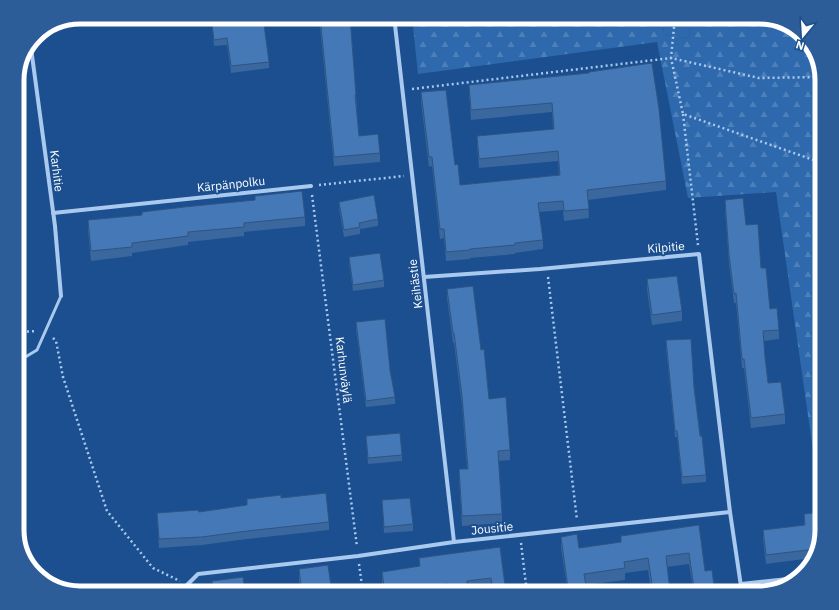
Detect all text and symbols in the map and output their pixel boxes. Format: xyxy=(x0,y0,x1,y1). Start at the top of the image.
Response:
north arrow xyxy=(783,16,823,56)
text: N xyxy=(794,38,806,53)
street label: Karhitie xyxy=(47,149,67,193)
street label: Kärpänpolku xyxy=(196,173,266,195)
street label: Kilpitie xyxy=(647,238,686,256)
street label: Keihästie xyxy=(404,258,425,310)
street label: Karhunväylä xyxy=(333,336,356,404)
street label: Jousitie xyxy=(470,518,514,538)

